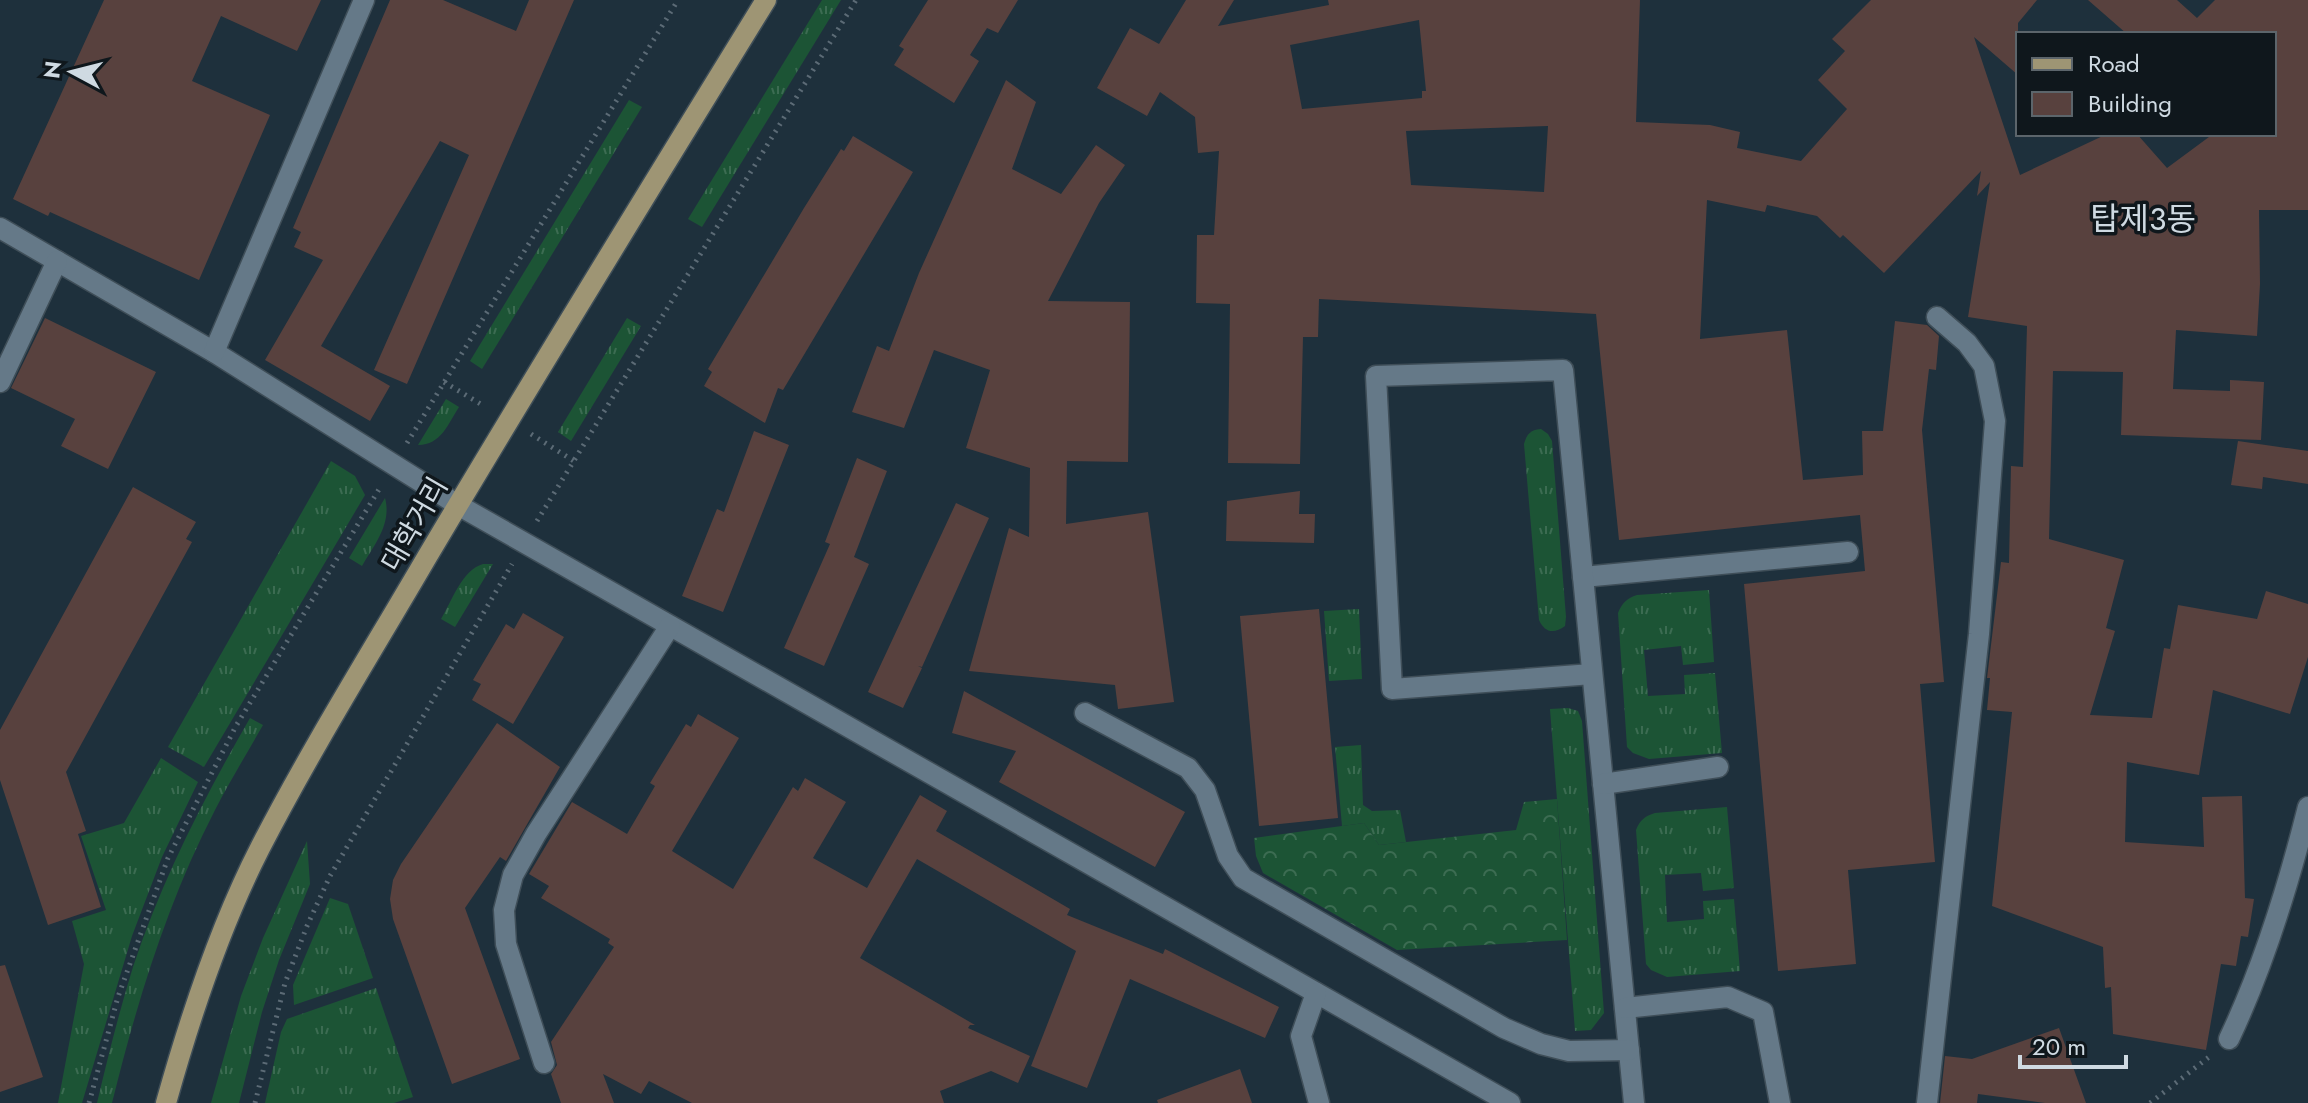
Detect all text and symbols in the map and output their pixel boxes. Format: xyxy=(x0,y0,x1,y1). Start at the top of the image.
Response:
north arrow xyxy=(32,32,112,112)
legend xyxy=(2016,32,2276,136)
text: Road xyxy=(2088,46,2140,81)
text: N xyxy=(35,59,69,80)
text: Building xyxy=(2088,86,2172,121)
district label: 탑제3동 xyxy=(2090,196,2196,242)
street label: 대학거리 xyxy=(371,469,458,579)
scale bar xyxy=(2020,1019,2126,1069)
text: 20 m xyxy=(2032,1029,2086,1064)

